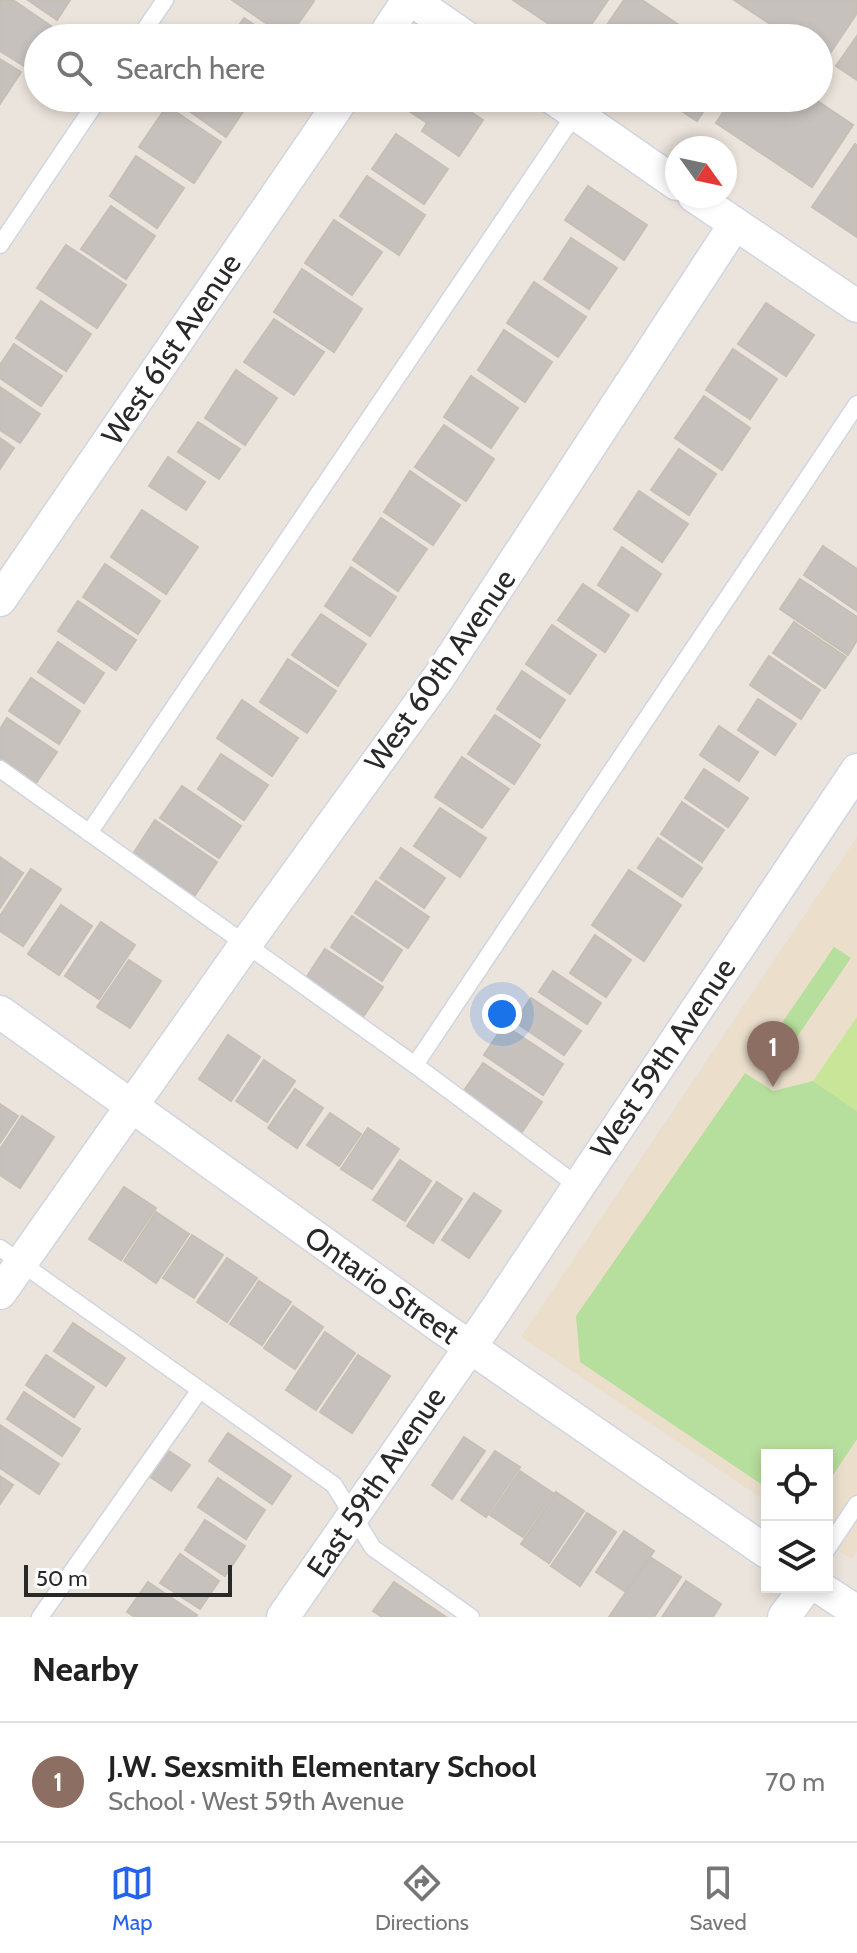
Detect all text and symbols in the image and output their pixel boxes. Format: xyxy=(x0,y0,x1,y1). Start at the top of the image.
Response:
search box xyxy=(24,24,833,112)
icon: search xyxy=(52,46,96,90)
text: Search here xyxy=(116,50,265,87)
north arrow xyxy=(665,136,737,208)
street label: West 61st Avenue xyxy=(93,246,249,452)
street label: West 60th Avenue xyxy=(357,562,523,778)
street label: West 59th Avenue xyxy=(582,951,744,1165)
your location xyxy=(482,994,522,1034)
pin: 1 xyxy=(747,1021,799,1087)
street label: Ontario Street xyxy=(298,1218,466,1352)
street label: East 59th Avenue xyxy=(299,1380,453,1584)
map controls xyxy=(761,1449,833,1593)
button: locate xyxy=(761,1449,833,1521)
button: layers xyxy=(761,1521,833,1593)
scale bar xyxy=(24,1561,232,1597)
text: 50 m xyxy=(36,1565,88,1592)
text: Nearby xyxy=(32,1648,139,1690)
text: J.W. Sexsmith Elementary School xyxy=(108,1748,537,1785)
text: 1 xyxy=(53,1766,63,1798)
text: 70 m xyxy=(765,1766,825,1798)
text: School · West 59th Avenue xyxy=(108,1785,404,1817)
tab: Map xyxy=(110,1861,154,1936)
tab: Directions xyxy=(375,1861,469,1936)
tab: Saved xyxy=(690,1861,747,1936)

